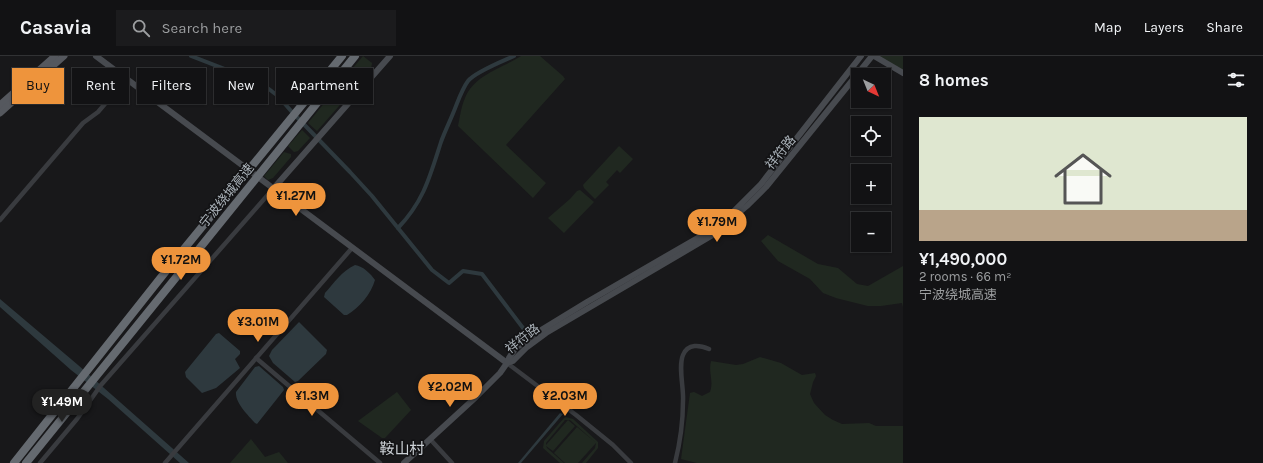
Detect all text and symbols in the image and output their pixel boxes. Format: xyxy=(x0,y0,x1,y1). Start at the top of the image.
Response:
search box xyxy=(116,10,396,46)
text: Casavia xyxy=(20,17,92,39)
icon: search xyxy=(130,17,152,39)
text: Search here xyxy=(162,19,242,37)
text: Map xyxy=(1094,19,1122,36)
text: Layers xyxy=(1144,19,1184,36)
text: Share xyxy=(1206,19,1243,36)
chip: Buy xyxy=(12,68,64,104)
chip: Rent xyxy=(72,68,129,104)
chip: Filters xyxy=(137,68,206,104)
chip: New xyxy=(214,68,268,104)
chip: Apartment xyxy=(276,68,373,104)
north arrow xyxy=(851,68,891,108)
map controls xyxy=(851,68,891,252)
icon: filters xyxy=(1225,69,1247,91)
text: 8 homes xyxy=(919,70,989,90)
button: locate xyxy=(851,116,891,156)
street label: 祥符路 xyxy=(762,132,798,172)
icon: home xyxy=(1047,143,1119,215)
street label: 宁波绕城高速 xyxy=(196,160,257,230)
button: + xyxy=(851,164,891,204)
pin: ¥1.27M xyxy=(263,183,329,217)
text: ¥1.27M xyxy=(276,188,316,203)
pin: ¥1.79M xyxy=(684,209,750,243)
button: − xyxy=(851,212,891,252)
text: ¥1.79M xyxy=(697,214,737,229)
pin: ¥1.72M xyxy=(148,247,214,281)
text: ¥1,490,000 xyxy=(919,249,1007,269)
text: ¥1.72M xyxy=(161,252,201,267)
text: 2 rooms · 66 m² xyxy=(919,269,1011,284)
text: 宁波绕城高速 xyxy=(919,287,997,302)
pin: ¥3.01M xyxy=(225,309,291,343)
text: ¥3.01M xyxy=(237,314,279,329)
street label: 祥符路 xyxy=(502,320,542,356)
pin: ¥2.02M xyxy=(417,374,483,408)
text: ¥2.02M xyxy=(427,379,473,394)
pin: ¥1.3M xyxy=(284,383,340,417)
pin: ¥2.03M xyxy=(532,383,598,417)
text: ¥1.3M xyxy=(295,388,329,403)
text: ¥2.03M xyxy=(542,388,588,403)
pin: ¥1.49M xyxy=(29,389,95,423)
text: ¥1.49M xyxy=(41,394,83,409)
district label: 鞍山村 xyxy=(379,440,425,458)

